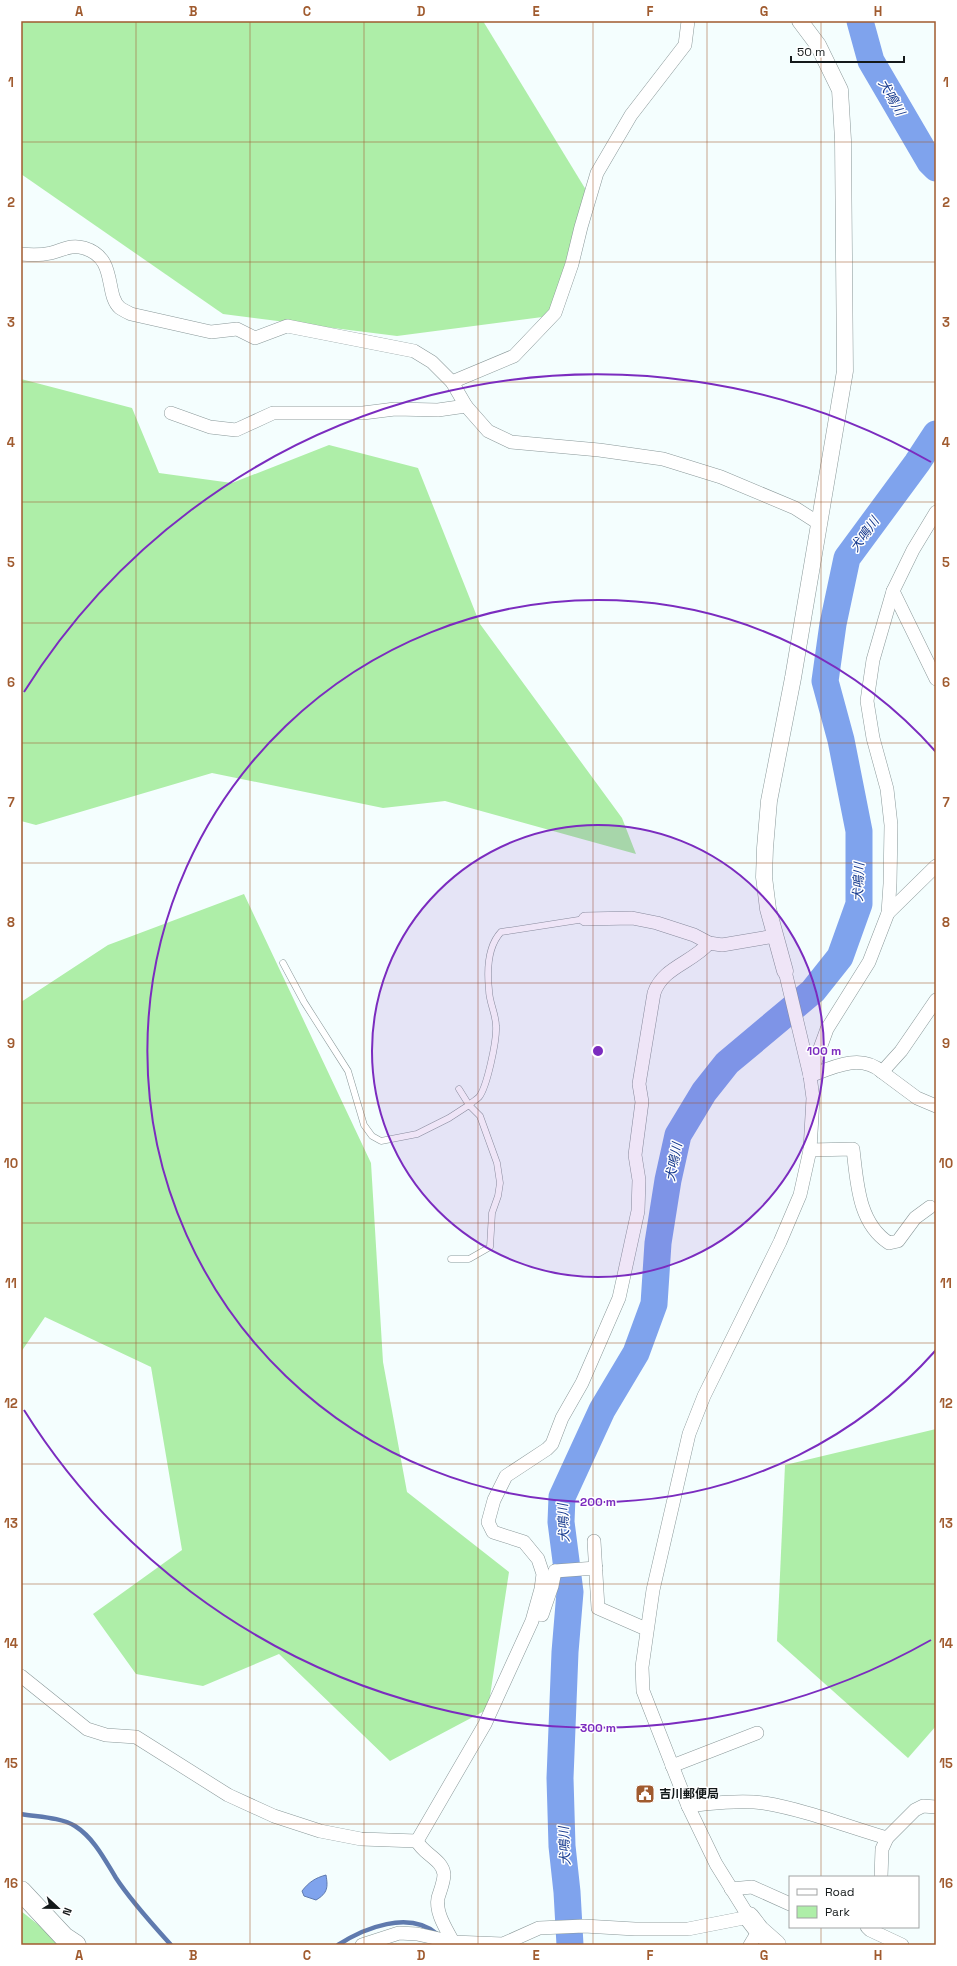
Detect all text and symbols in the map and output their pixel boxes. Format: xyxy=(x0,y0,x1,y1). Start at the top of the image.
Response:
text: A xyxy=(75,3,84,20)
text: B xyxy=(189,3,198,20)
text: C xyxy=(303,3,311,20)
text: D xyxy=(417,3,426,20)
text: E xyxy=(532,3,540,20)
text: F xyxy=(647,3,654,20)
text: G xyxy=(760,3,768,20)
text: H xyxy=(874,3,882,20)
scale bar xyxy=(791,38,904,64)
text: 50 m xyxy=(797,44,825,60)
text: 1 xyxy=(8,74,14,91)
text: 1 xyxy=(943,74,949,91)
water label: 犬鳴川 xyxy=(874,76,910,120)
text: 2 xyxy=(7,194,15,211)
text: 2 xyxy=(942,194,950,211)
text: 3 xyxy=(7,314,15,331)
text: 3 xyxy=(942,314,950,331)
text: 4 xyxy=(7,434,15,451)
text: 4 xyxy=(942,434,950,451)
water label: 犬鳴川 xyxy=(846,512,884,555)
text: 5 xyxy=(7,554,15,571)
text: 5 xyxy=(942,554,950,571)
text: 6 xyxy=(7,674,15,691)
text: 6 xyxy=(942,674,950,691)
text: 7 xyxy=(7,794,15,811)
text: 7 xyxy=(942,794,950,811)
water label: 犬鳴川 xyxy=(849,860,868,902)
text: 8 xyxy=(7,914,15,931)
text: 8 xyxy=(942,914,950,931)
text: 9 xyxy=(7,1035,15,1052)
text: 9 xyxy=(942,1035,950,1052)
text: 100 m xyxy=(807,1043,841,1059)
centre of rings xyxy=(591,1044,605,1058)
water label: 犬鳴川 xyxy=(661,1139,686,1183)
text: 10 xyxy=(4,1155,18,1172)
text: 10 xyxy=(939,1155,953,1172)
text: 11 xyxy=(5,1275,17,1292)
text: 11 xyxy=(940,1275,952,1292)
text: 12 xyxy=(4,1395,18,1412)
text: 12 xyxy=(939,1395,953,1412)
text: 200 m xyxy=(580,1494,616,1510)
water label: 犬鳴川 xyxy=(554,1501,573,1543)
text: 13 xyxy=(4,1515,18,1532)
text: 13 xyxy=(939,1515,953,1532)
text: 14 xyxy=(4,1635,18,1652)
text: 14 xyxy=(939,1635,953,1652)
text: 300 m xyxy=(580,1720,616,1736)
text: 15 xyxy=(4,1755,18,1772)
text: 15 xyxy=(939,1755,953,1772)
public building icon: 吉川郵便局 xyxy=(634,1783,656,1805)
place label: 吉川郵便局 xyxy=(659,1786,719,1802)
water label: 犬鳴川 xyxy=(555,1824,574,1866)
text: 16 xyxy=(4,1875,18,1892)
text: 16 xyxy=(939,1875,953,1892)
legend xyxy=(789,1876,919,1928)
text: Road xyxy=(825,1884,854,1900)
north arrow xyxy=(38,1888,78,1928)
text: Park xyxy=(825,1904,850,1920)
text: N xyxy=(59,1906,75,1918)
text: A xyxy=(75,1947,84,1964)
text: B xyxy=(189,1947,198,1964)
text: C xyxy=(303,1947,311,1964)
text: D xyxy=(417,1947,426,1964)
text: E xyxy=(532,1947,540,1964)
text: F xyxy=(647,1947,654,1964)
text: G xyxy=(760,1947,768,1964)
text: H xyxy=(874,1947,882,1964)

